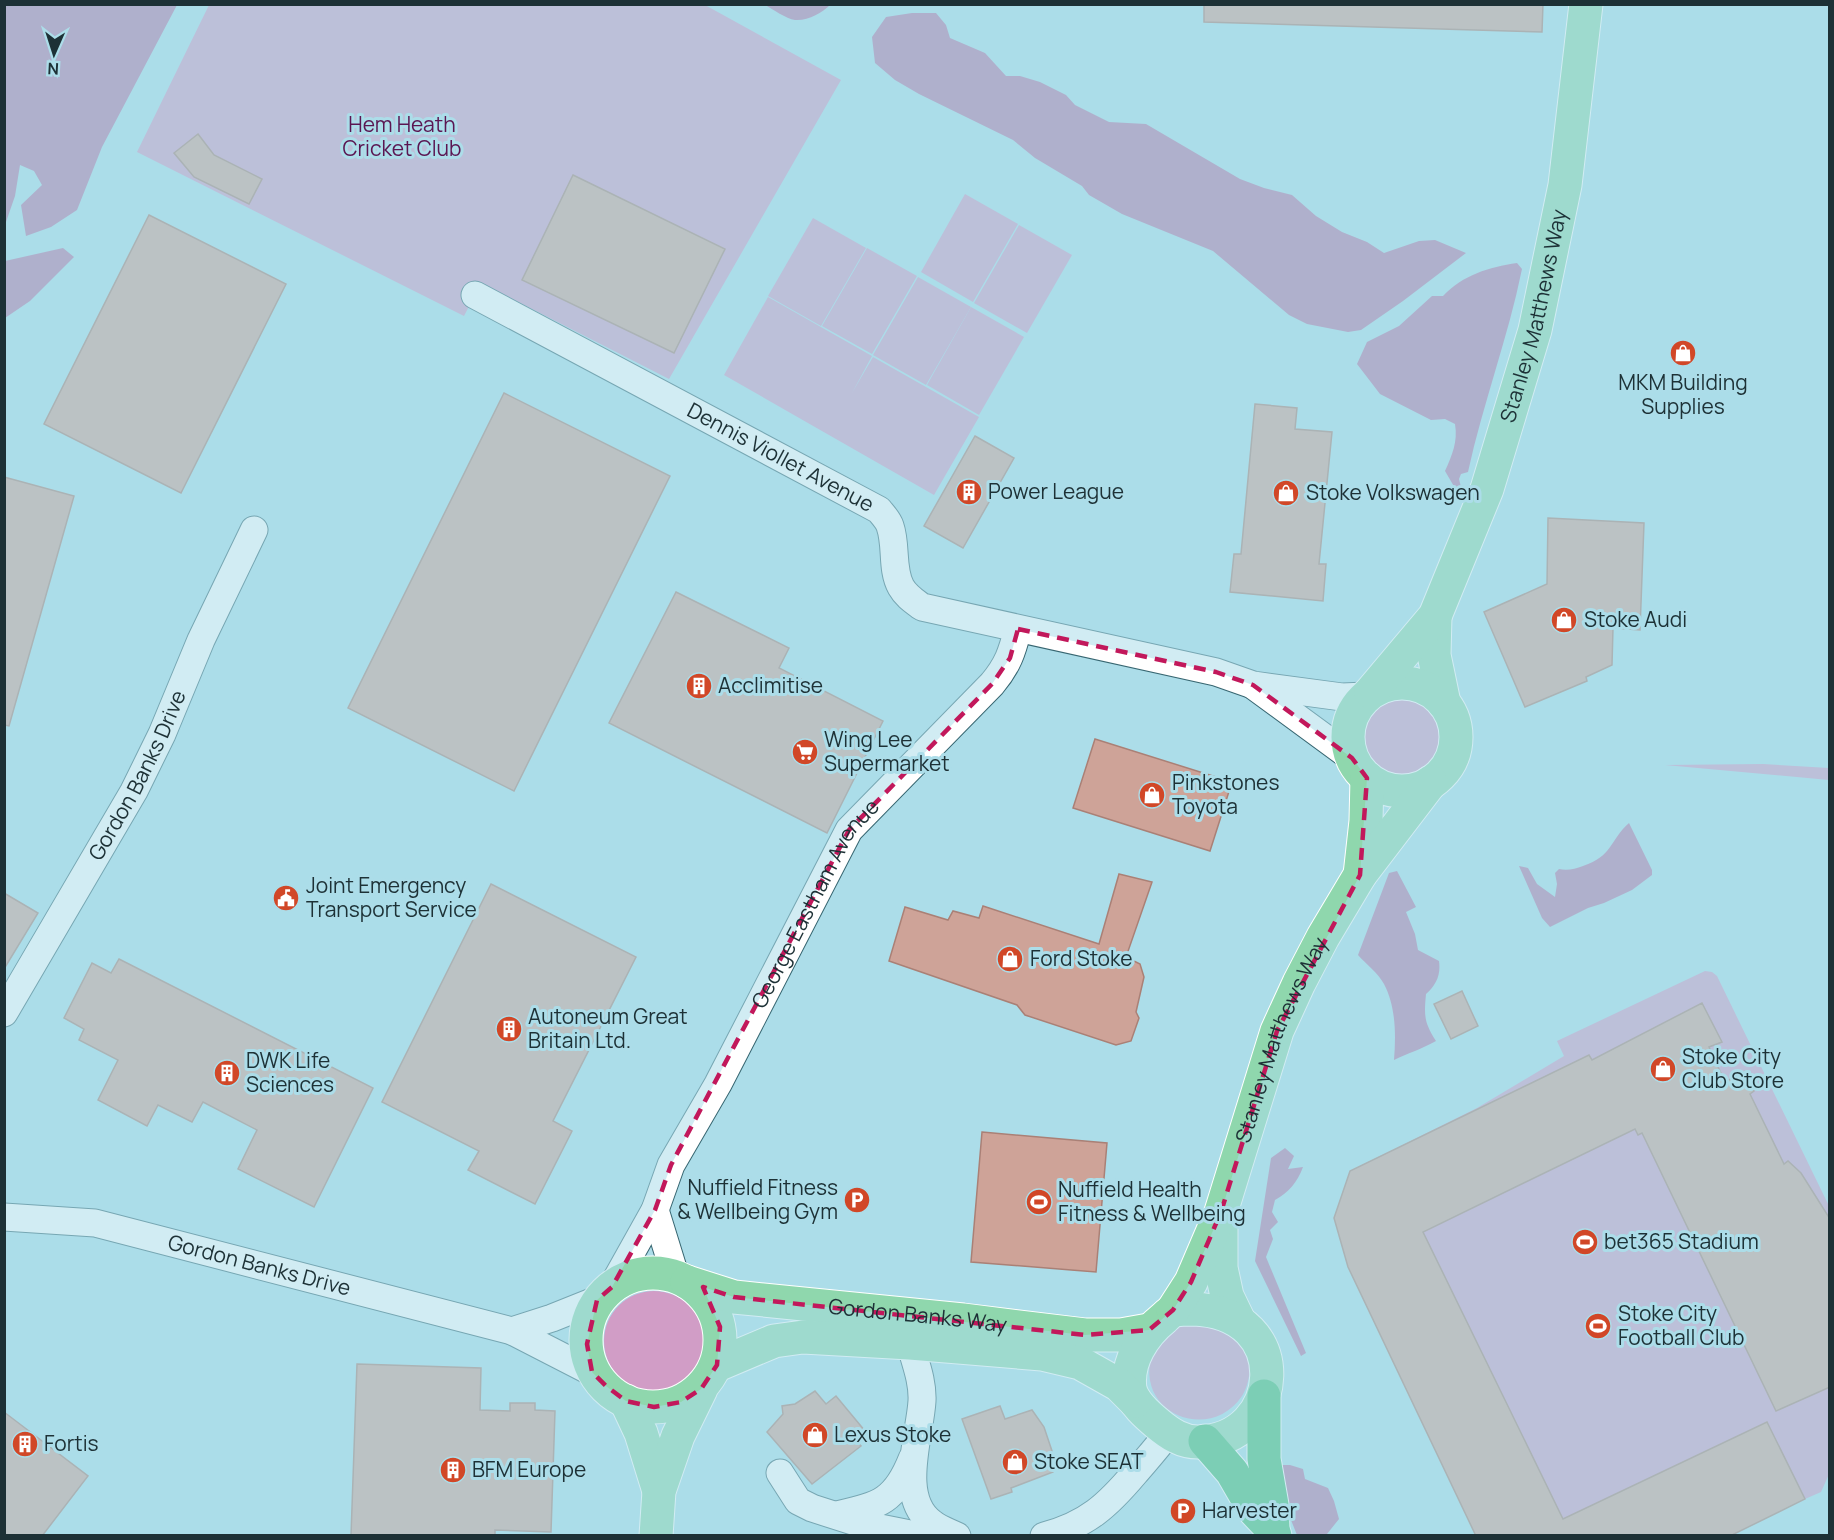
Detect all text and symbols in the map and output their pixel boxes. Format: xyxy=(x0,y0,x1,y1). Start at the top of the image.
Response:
north arrow xyxy=(24,24,84,84)
text: N xyxy=(47,58,60,80)
park label: Hem Heath Cricket Club xyxy=(342,110,462,162)
street label: Stanley Matthews Way xyxy=(1493,207,1573,426)
shop icon: MKM Building Supplies xyxy=(1668,338,1698,368)
place label: MKM Building Supplies xyxy=(1618,368,1748,420)
street label: Dennis Viollet Avenue xyxy=(683,396,879,518)
building icon: Power League xyxy=(954,477,984,507)
place label: Power League xyxy=(988,477,1124,505)
shop icon: Stoke Volkswagen xyxy=(1271,478,1301,508)
place label: Stoke Volkswagen xyxy=(1306,478,1480,506)
shop icon: Stoke Audi xyxy=(1549,605,1579,635)
place label: Stoke Audi xyxy=(1584,605,1687,633)
building icon: Acclimitise xyxy=(684,671,714,701)
place label: Acclimitise xyxy=(718,671,823,699)
street label: Gordon Banks Drive xyxy=(82,686,192,865)
place label: Wing Lee Supermarket xyxy=(824,725,950,777)
supermarket icon: Wing Lee Supermarket xyxy=(790,737,820,767)
place label: Pinkstones Toyota xyxy=(1172,768,1279,820)
shop icon: Pinkstones Toyota xyxy=(1137,780,1167,810)
street label: George Eastham Avenue xyxy=(745,792,885,1013)
place label: Joint Emergency Transport Service xyxy=(306,871,477,923)
public building icon: Joint Emergency Transport Service xyxy=(271,883,301,913)
street label: Stanley Matthews Way xyxy=(1228,932,1334,1146)
shop icon: Ford Stoke xyxy=(995,944,1025,974)
place label: Ford Stoke xyxy=(1030,944,1133,972)
place label: Autoneum Great Britain Ltd. xyxy=(528,1002,688,1054)
building icon: Autoneum Great Britain Ltd. xyxy=(494,1014,524,1044)
place label: Stoke City Club Store xyxy=(1682,1042,1784,1094)
place label: DWK Life Sciences xyxy=(246,1046,334,1098)
shop icon: Stoke City Club Store xyxy=(1648,1054,1678,1084)
building icon: DWK Life Sciences xyxy=(212,1058,242,1088)
place label: Nuffield Fitness & Wellbeing Gym xyxy=(677,1173,838,1225)
place label: Nuffield Health Fitness & Wellbeing xyxy=(1058,1175,1246,1227)
parking icon: Nuffield Fitness & Wellbeing Gym xyxy=(842,1185,872,1215)
sports icon: Nuffield Health Fitness & Wellbeing xyxy=(1024,1187,1054,1217)
sports icon: bet365 Stadium xyxy=(1570,1227,1600,1257)
place label: bet365 Stadium xyxy=(1604,1227,1759,1255)
street label: Gordon Banks Drive xyxy=(165,1228,354,1302)
street label: Gordon Banks Way xyxy=(827,1292,1009,1338)
place label: Stoke City Football Club xyxy=(1618,1299,1744,1351)
sports icon: Stoke City Football Club xyxy=(1583,1311,1613,1341)
shop icon: Lexus Stoke xyxy=(800,1420,830,1450)
place label: Lexus Stoke xyxy=(834,1420,951,1448)
building icon: Fortis xyxy=(10,1429,40,1459)
place label: Fortis xyxy=(44,1429,99,1457)
shop icon: Stoke SEAT xyxy=(1000,1447,1030,1477)
place label: Stoke SEAT xyxy=(1034,1447,1144,1475)
building icon: BFM Europe xyxy=(438,1455,468,1485)
place label: BFM Europe xyxy=(472,1455,586,1483)
parking icon: Harvester xyxy=(1168,1496,1198,1526)
place label: Harvester xyxy=(1202,1496,1297,1524)

